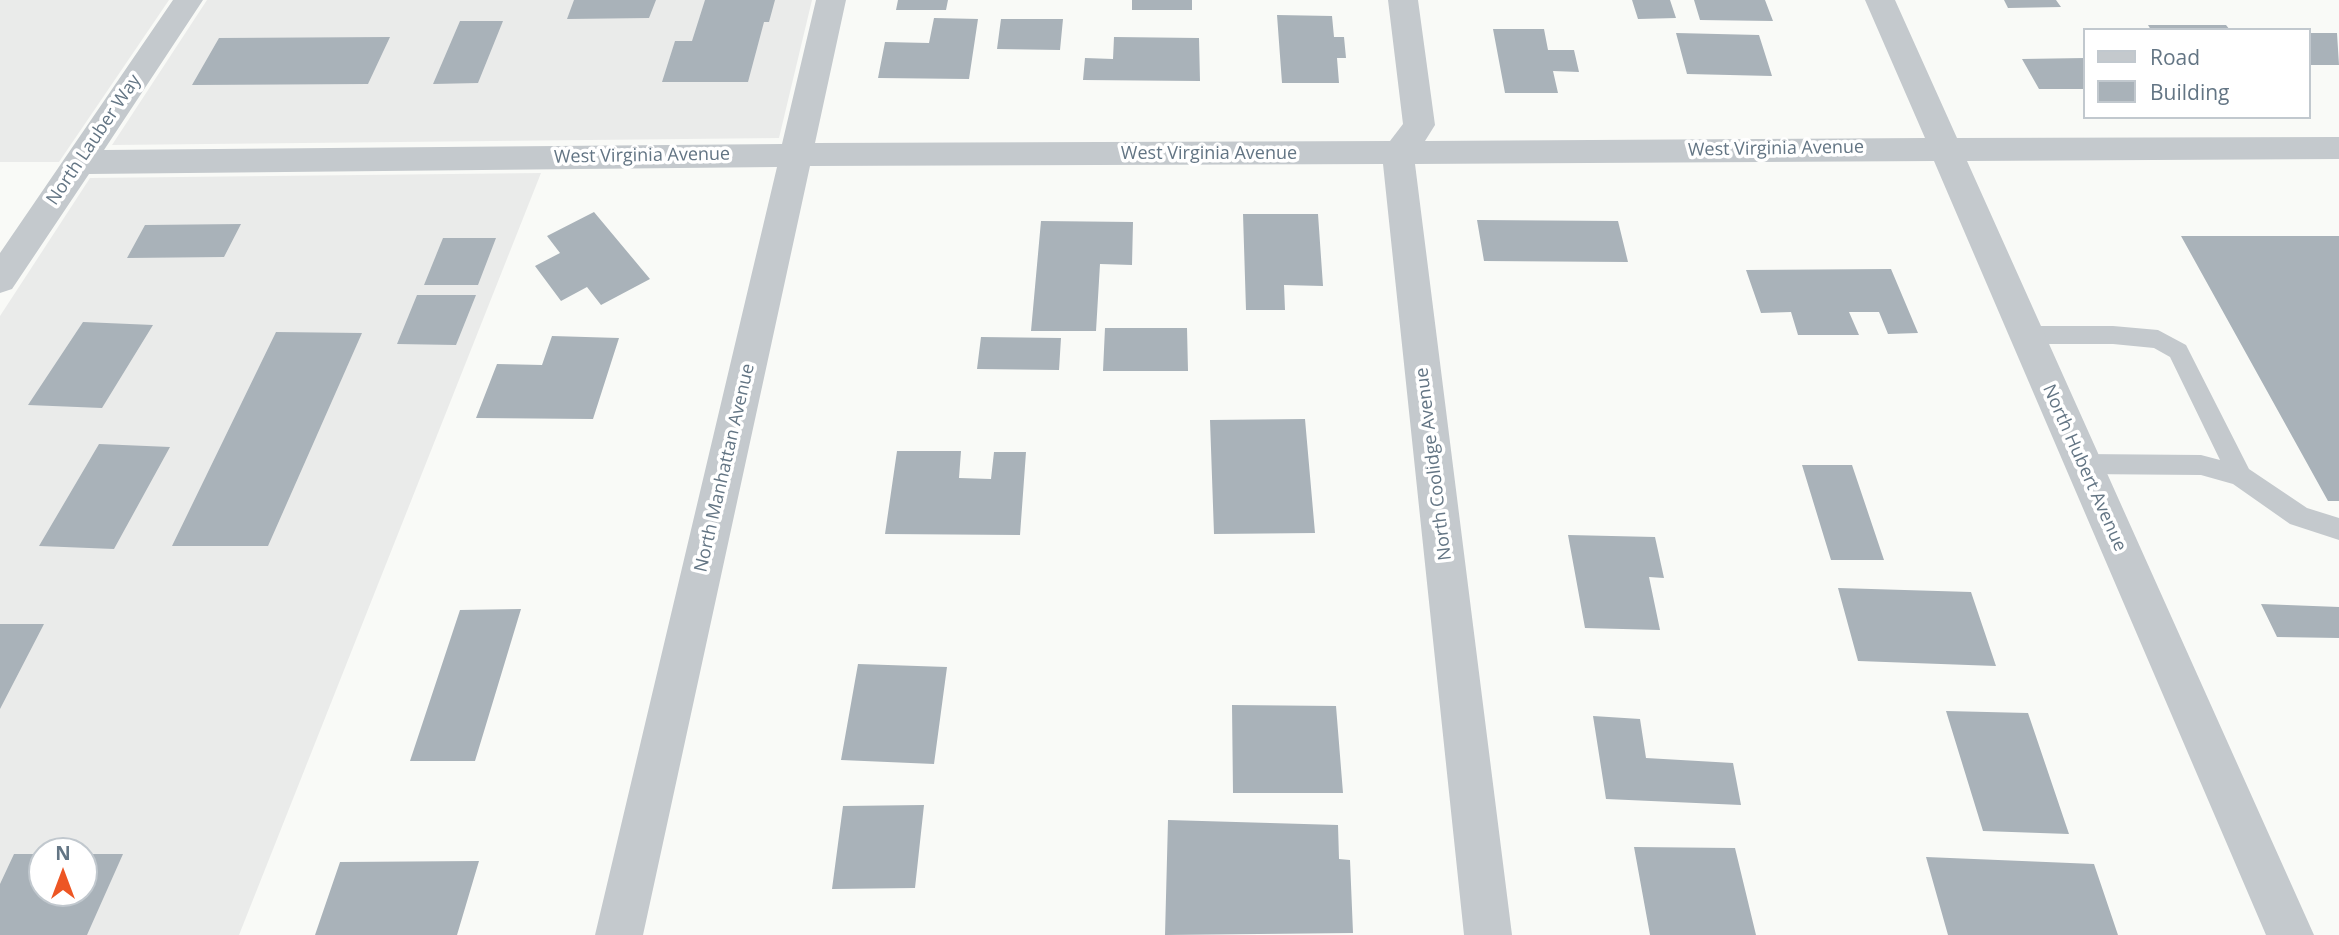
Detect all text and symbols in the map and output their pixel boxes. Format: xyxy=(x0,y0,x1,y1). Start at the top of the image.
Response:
legend xyxy=(2084,28,2311,119)
text: Road xyxy=(2150,43,2200,71)
street label: North Lauber Way xyxy=(42,70,146,210)
text: Building xyxy=(2150,78,2229,106)
street label: West Virginia Avenue xyxy=(1688,137,1864,161)
street label: West Virginia Avenue xyxy=(1121,143,1297,165)
street label: West Virginia Avenue xyxy=(554,144,730,168)
street label: North Manhattan Avenue xyxy=(690,362,760,574)
street label: North Coolidge Avenue xyxy=(1411,366,1457,562)
street label: North Hubert Avenue xyxy=(2037,381,2131,555)
north arrow xyxy=(28,837,98,907)
text: N xyxy=(55,840,71,866)

